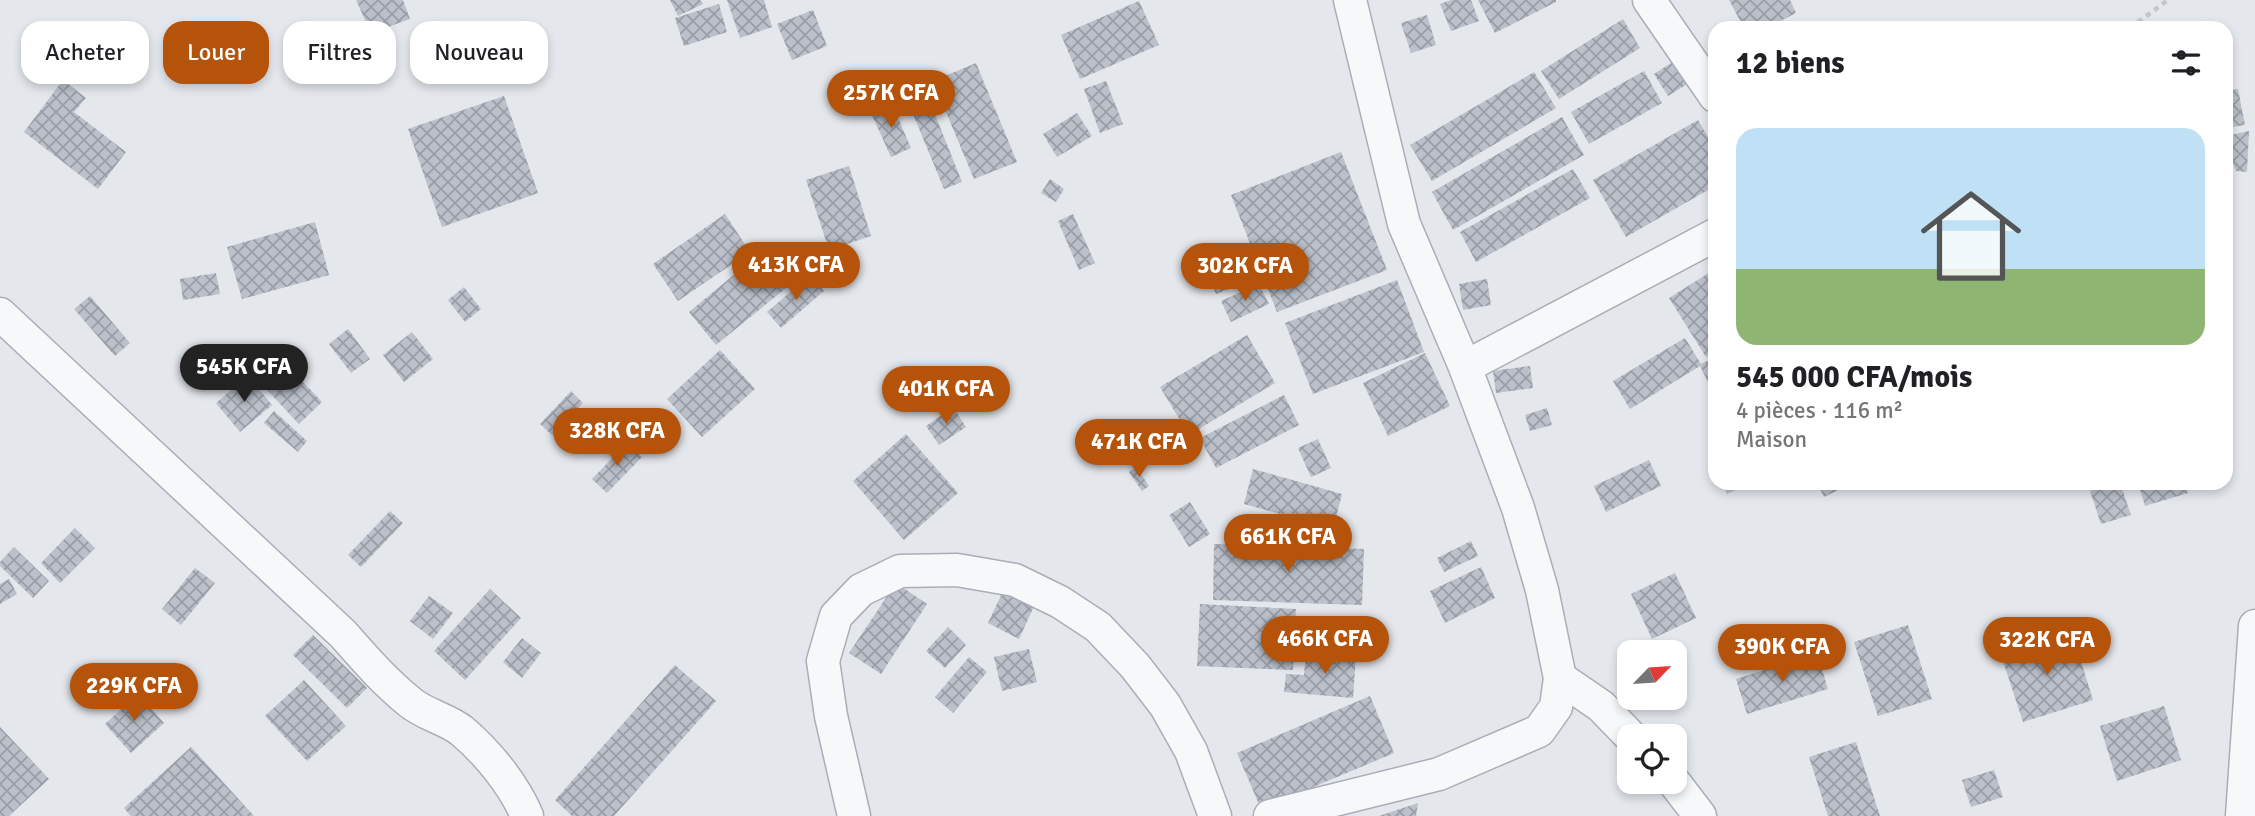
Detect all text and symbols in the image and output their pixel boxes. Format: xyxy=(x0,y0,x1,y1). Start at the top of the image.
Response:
chip: Acheter xyxy=(21,21,149,84)
chip: Louer xyxy=(163,21,269,84)
chip: Filtres xyxy=(283,21,396,84)
chip: Nouveau xyxy=(410,21,548,84)
icon: filters xyxy=(2167,44,2205,82)
text: 12 biens xyxy=(1736,45,1845,82)
pin: 257K CFA xyxy=(819,71,963,130)
text: 257K CFA xyxy=(843,78,939,107)
icon: home xyxy=(1908,173,2034,299)
pin: 413K CFA xyxy=(724,243,868,302)
pin: 302K CFA xyxy=(1173,244,1317,303)
text: 413K CFA xyxy=(748,250,844,279)
text: 302K CFA xyxy=(1197,251,1293,280)
pin: 545K CFA xyxy=(172,344,316,404)
text: 545K CFA xyxy=(196,352,292,381)
text: 545 000 CFA/mois xyxy=(1736,359,1972,396)
pin: 401K CFA xyxy=(874,366,1018,426)
text: 401K CFA xyxy=(898,374,994,403)
text: 4 pièces · 116 m² xyxy=(1736,396,1903,425)
pin: 328K CFA xyxy=(545,408,689,468)
text: 328K CFA xyxy=(569,416,665,445)
pin: 471K CFA xyxy=(1067,420,1211,479)
text: Maison xyxy=(1736,425,1807,454)
text: 471K CFA xyxy=(1091,427,1187,456)
pin: 661K CFA xyxy=(1216,514,1360,574)
text: 661K CFA xyxy=(1240,522,1336,551)
pin: 466K CFA xyxy=(1253,616,1397,676)
pin: 322K CFA xyxy=(1975,618,2119,677)
text: 466K CFA xyxy=(1277,624,1373,653)
pin: 390K CFA xyxy=(1710,624,1854,684)
text: 322K CFA xyxy=(1999,625,2095,654)
text: 390K CFA xyxy=(1734,632,1830,661)
north arrow xyxy=(1617,640,1687,710)
map controls xyxy=(1617,640,1687,794)
pin: 229K CFA xyxy=(62,664,206,723)
text: 229K CFA xyxy=(86,671,182,700)
button: locate xyxy=(1617,724,1687,794)

